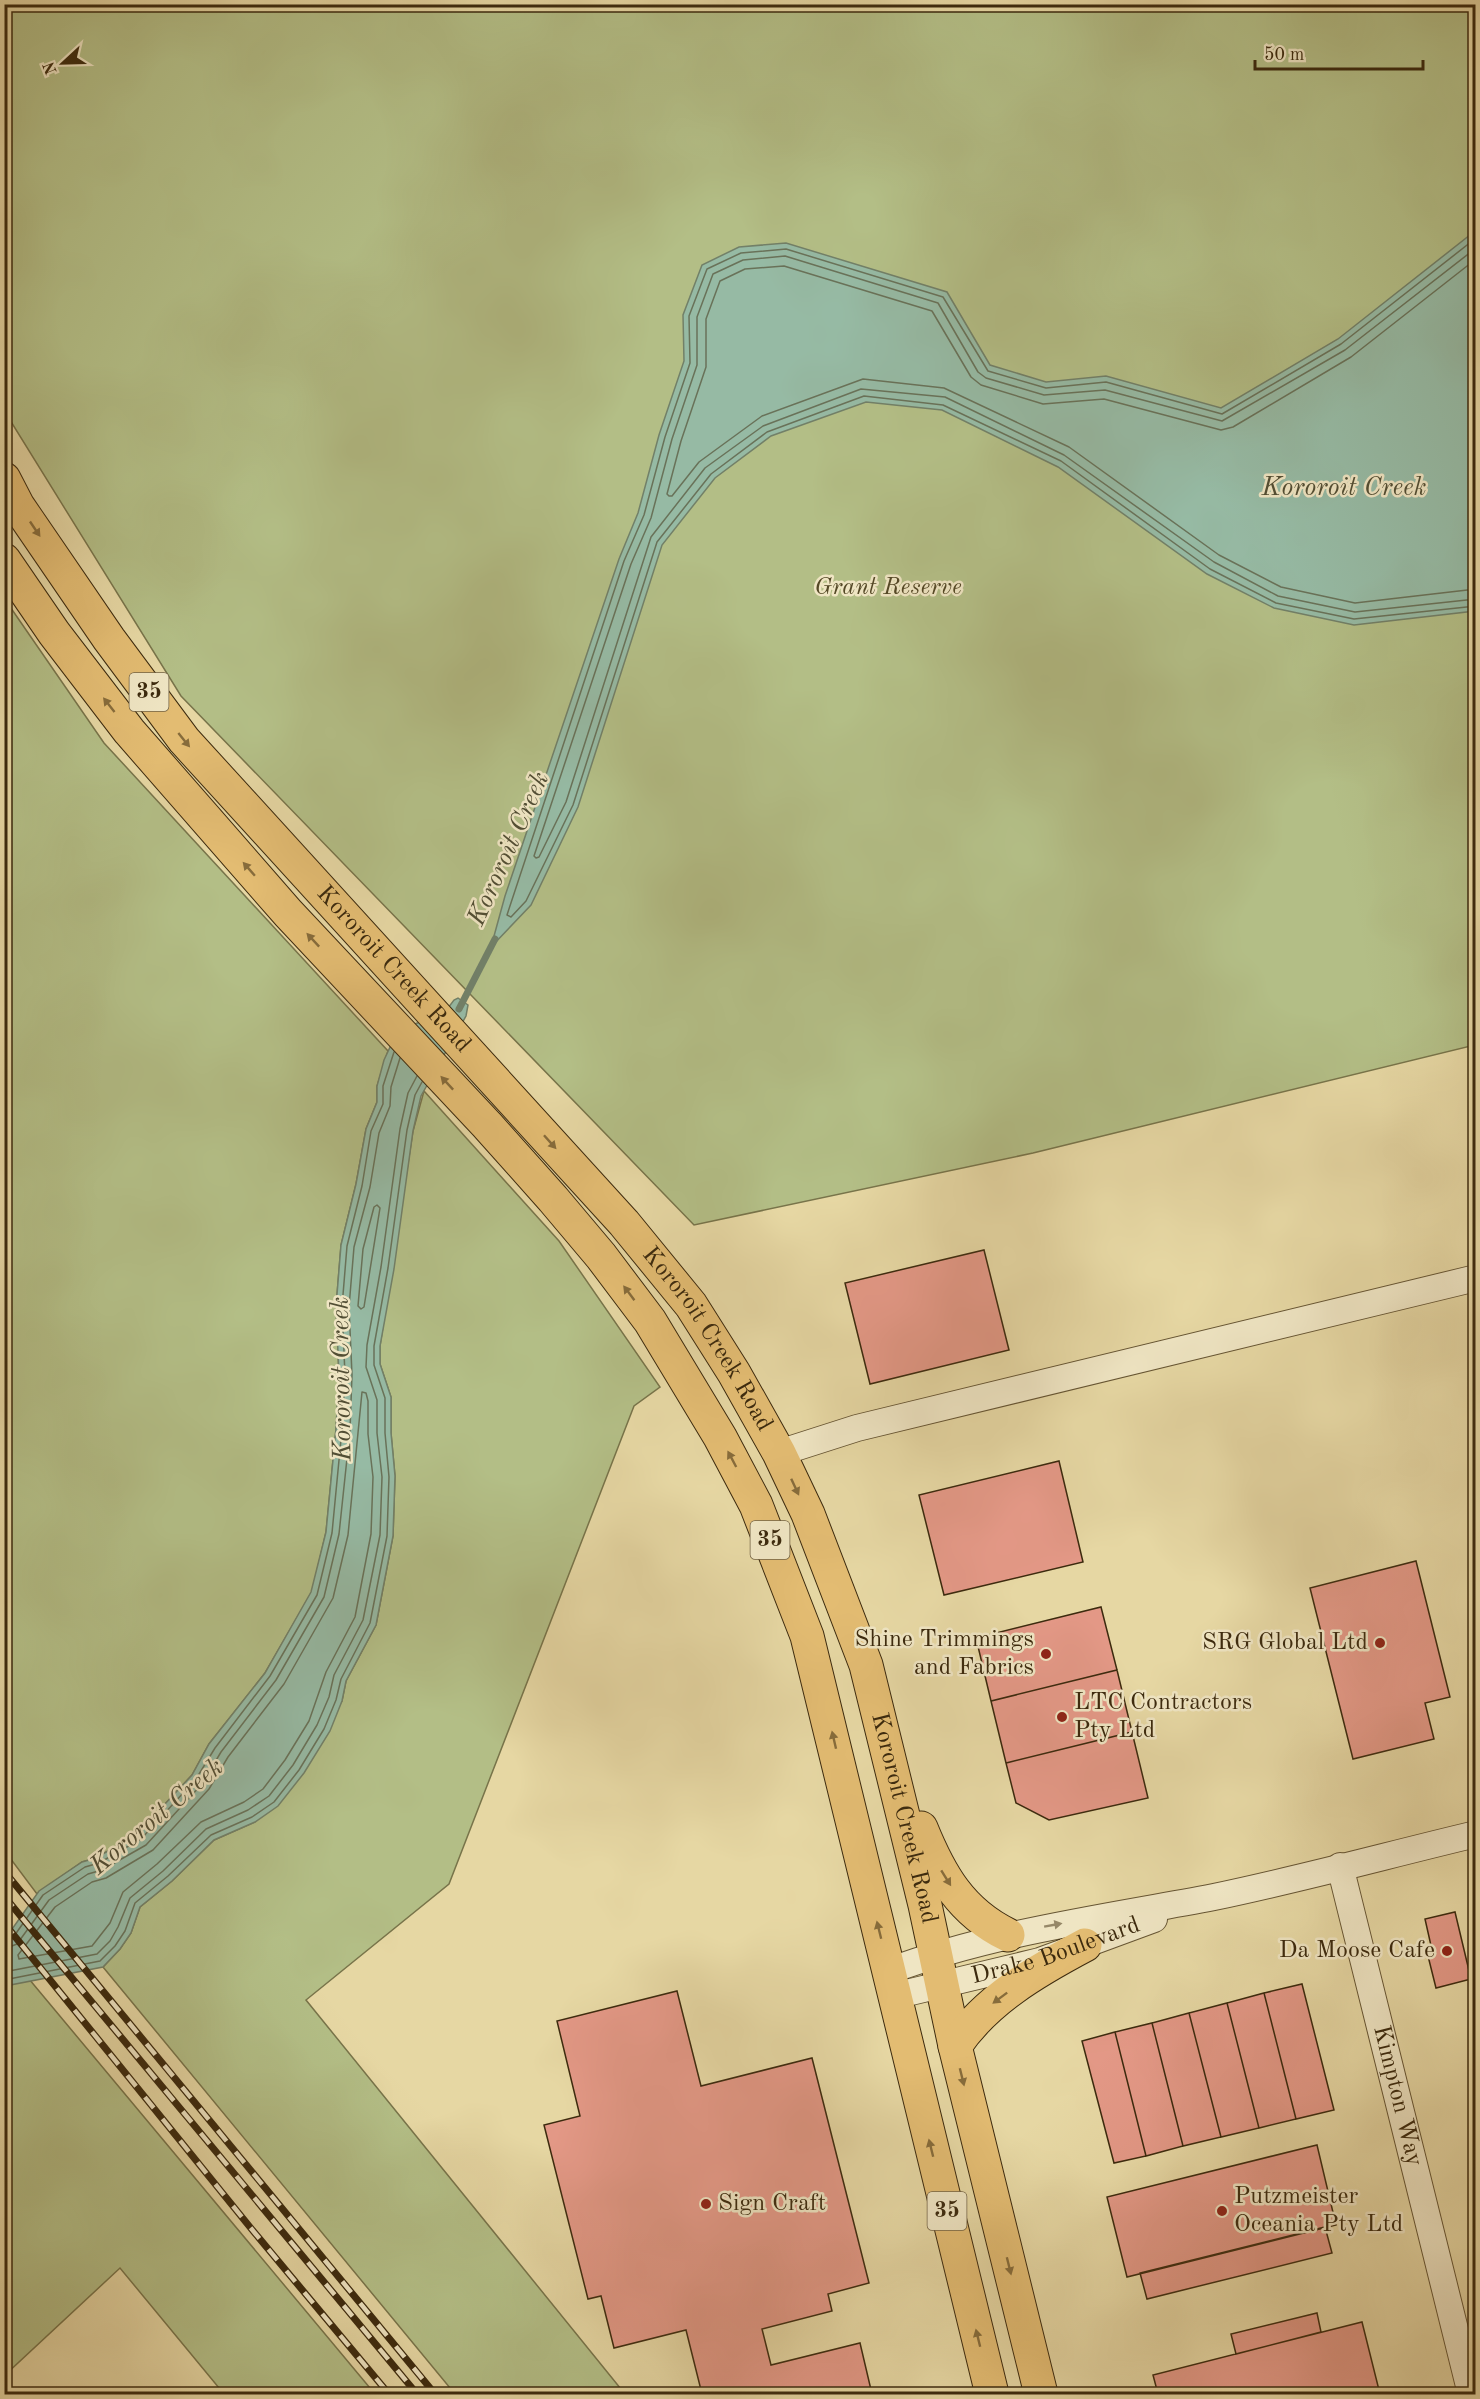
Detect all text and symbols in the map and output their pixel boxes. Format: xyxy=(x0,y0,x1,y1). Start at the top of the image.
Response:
north arrow xyxy=(33,33,93,93)
scale bar xyxy=(1255,33,1423,71)
text: 50 m xyxy=(1264,46,1304,64)
text: N xyxy=(41,58,61,77)
water label: Kororoit Creek xyxy=(1261,475,1427,501)
one-way arrow xyxy=(29,521,41,537)
park label: Grant Reserve xyxy=(814,576,962,600)
road number: 35 xyxy=(130,673,168,711)
one-way arrow xyxy=(102,697,115,713)
one-way arrow xyxy=(177,732,190,747)
water label: Kororoit Creek xyxy=(463,768,554,931)
one-way arrow xyxy=(243,861,256,877)
street label: Kororoit Creek Road xyxy=(312,882,475,1058)
one-way arrow xyxy=(307,934,321,948)
one-way arrow xyxy=(440,1076,454,1090)
one-way arrow xyxy=(542,1134,556,1148)
street label: Kororoit Creek Road xyxy=(637,1243,776,1435)
one-way arrow xyxy=(624,1286,636,1301)
water label: Kororoit Creek xyxy=(328,1296,356,1463)
one-way arrow xyxy=(727,1450,737,1468)
one-way arrow xyxy=(791,1478,800,1495)
road number: 35 xyxy=(750,1521,790,1559)
place label: Shine Trimmings and Fabrics xyxy=(854,1628,1034,1680)
place label: SRG Global Ltd xyxy=(1202,1631,1368,1655)
marker: SRG Global Ltd xyxy=(1373,1636,1387,1650)
marker: Shine Trimmings and Fabrics xyxy=(1039,1647,1053,1661)
place label: LTC Contractors Pty Ltd xyxy=(1074,1691,1252,1743)
marker: LTC Contractors Pty Ltd xyxy=(1055,1710,1069,1724)
street label: Kororoit Creek Road xyxy=(866,1711,941,1926)
one-way arrow xyxy=(828,1731,838,1749)
water label: Kororoit Creek xyxy=(85,1754,229,1881)
one-way arrow xyxy=(941,1870,952,1886)
street label: Drake Boulevard xyxy=(969,1913,1143,1989)
one-way arrow xyxy=(874,1920,884,1939)
one-way arrow xyxy=(1044,1920,1063,1929)
place label: Da Moose Cafe xyxy=(1279,1939,1435,1963)
marker: Da Moose Cafe xyxy=(1440,1944,1454,1958)
one-way arrow xyxy=(993,1992,1008,2004)
street label: Kimpton Way xyxy=(1368,2023,1426,2169)
one-way arrow xyxy=(958,2068,968,2086)
one-way arrow xyxy=(926,2139,936,2158)
place label: Putzmeister Oceania Pty Ltd xyxy=(1234,2185,1403,2237)
place label: Sign Craft xyxy=(718,2192,826,2216)
road number: 35 xyxy=(928,2192,966,2230)
marker: Sign Craft xyxy=(699,2197,713,2211)
marker: Putzmeister Oceania Pty Ltd xyxy=(1215,2204,1229,2218)
one-way arrow xyxy=(1005,2257,1015,2276)
one-way arrow xyxy=(973,2329,983,2347)

